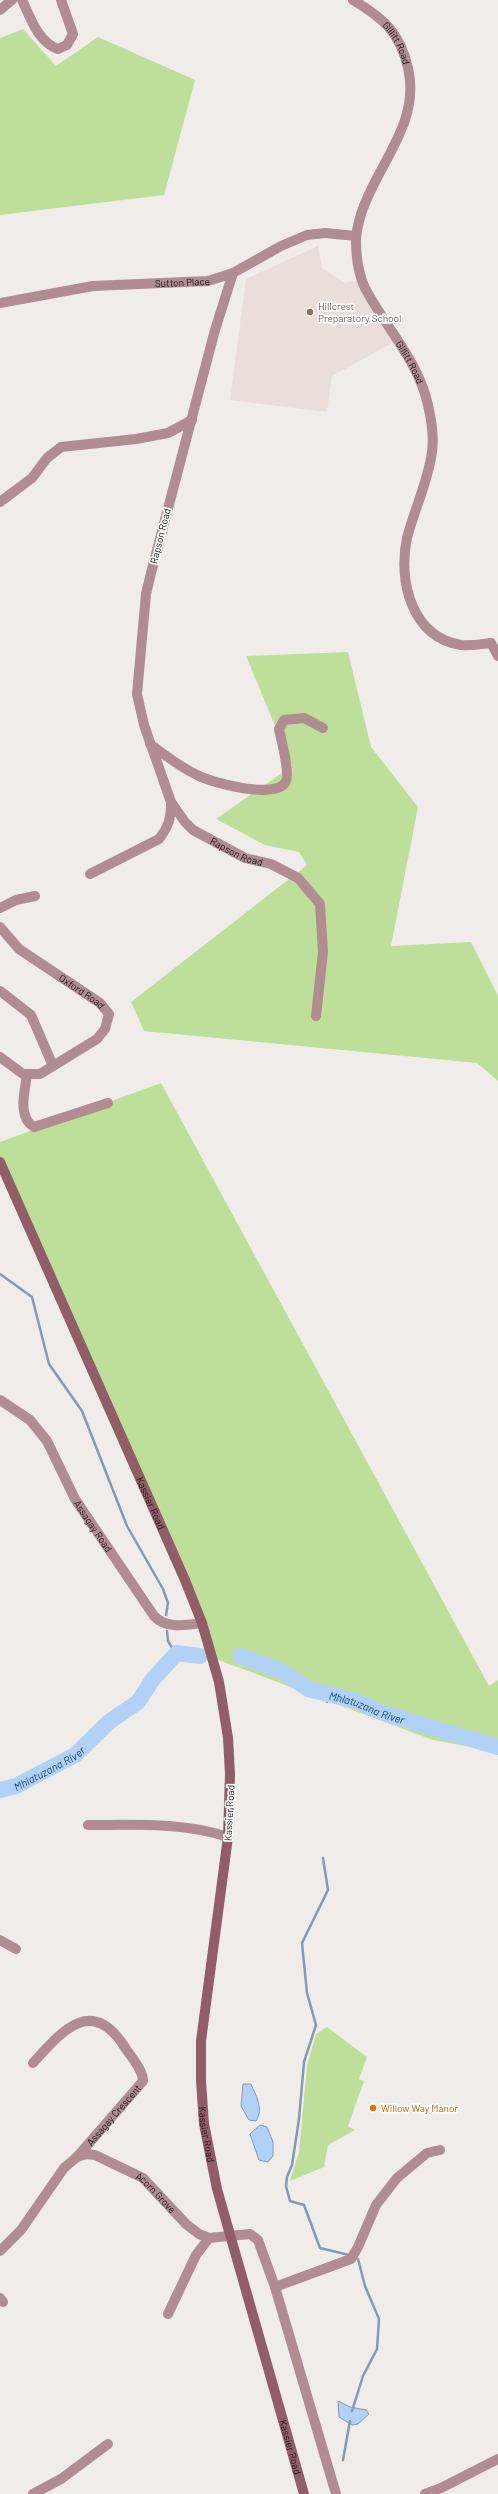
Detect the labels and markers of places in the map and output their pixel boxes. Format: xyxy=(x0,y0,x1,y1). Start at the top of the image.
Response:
place label: Hillcrest Preparatory School xyxy=(318,300,401,324)
marker: Hillcrest Preparatory School xyxy=(305,307,315,317)
place label: Willow Way Manor xyxy=(381,2102,458,2114)
marker: Willow Way Manor xyxy=(368,2103,378,2113)

